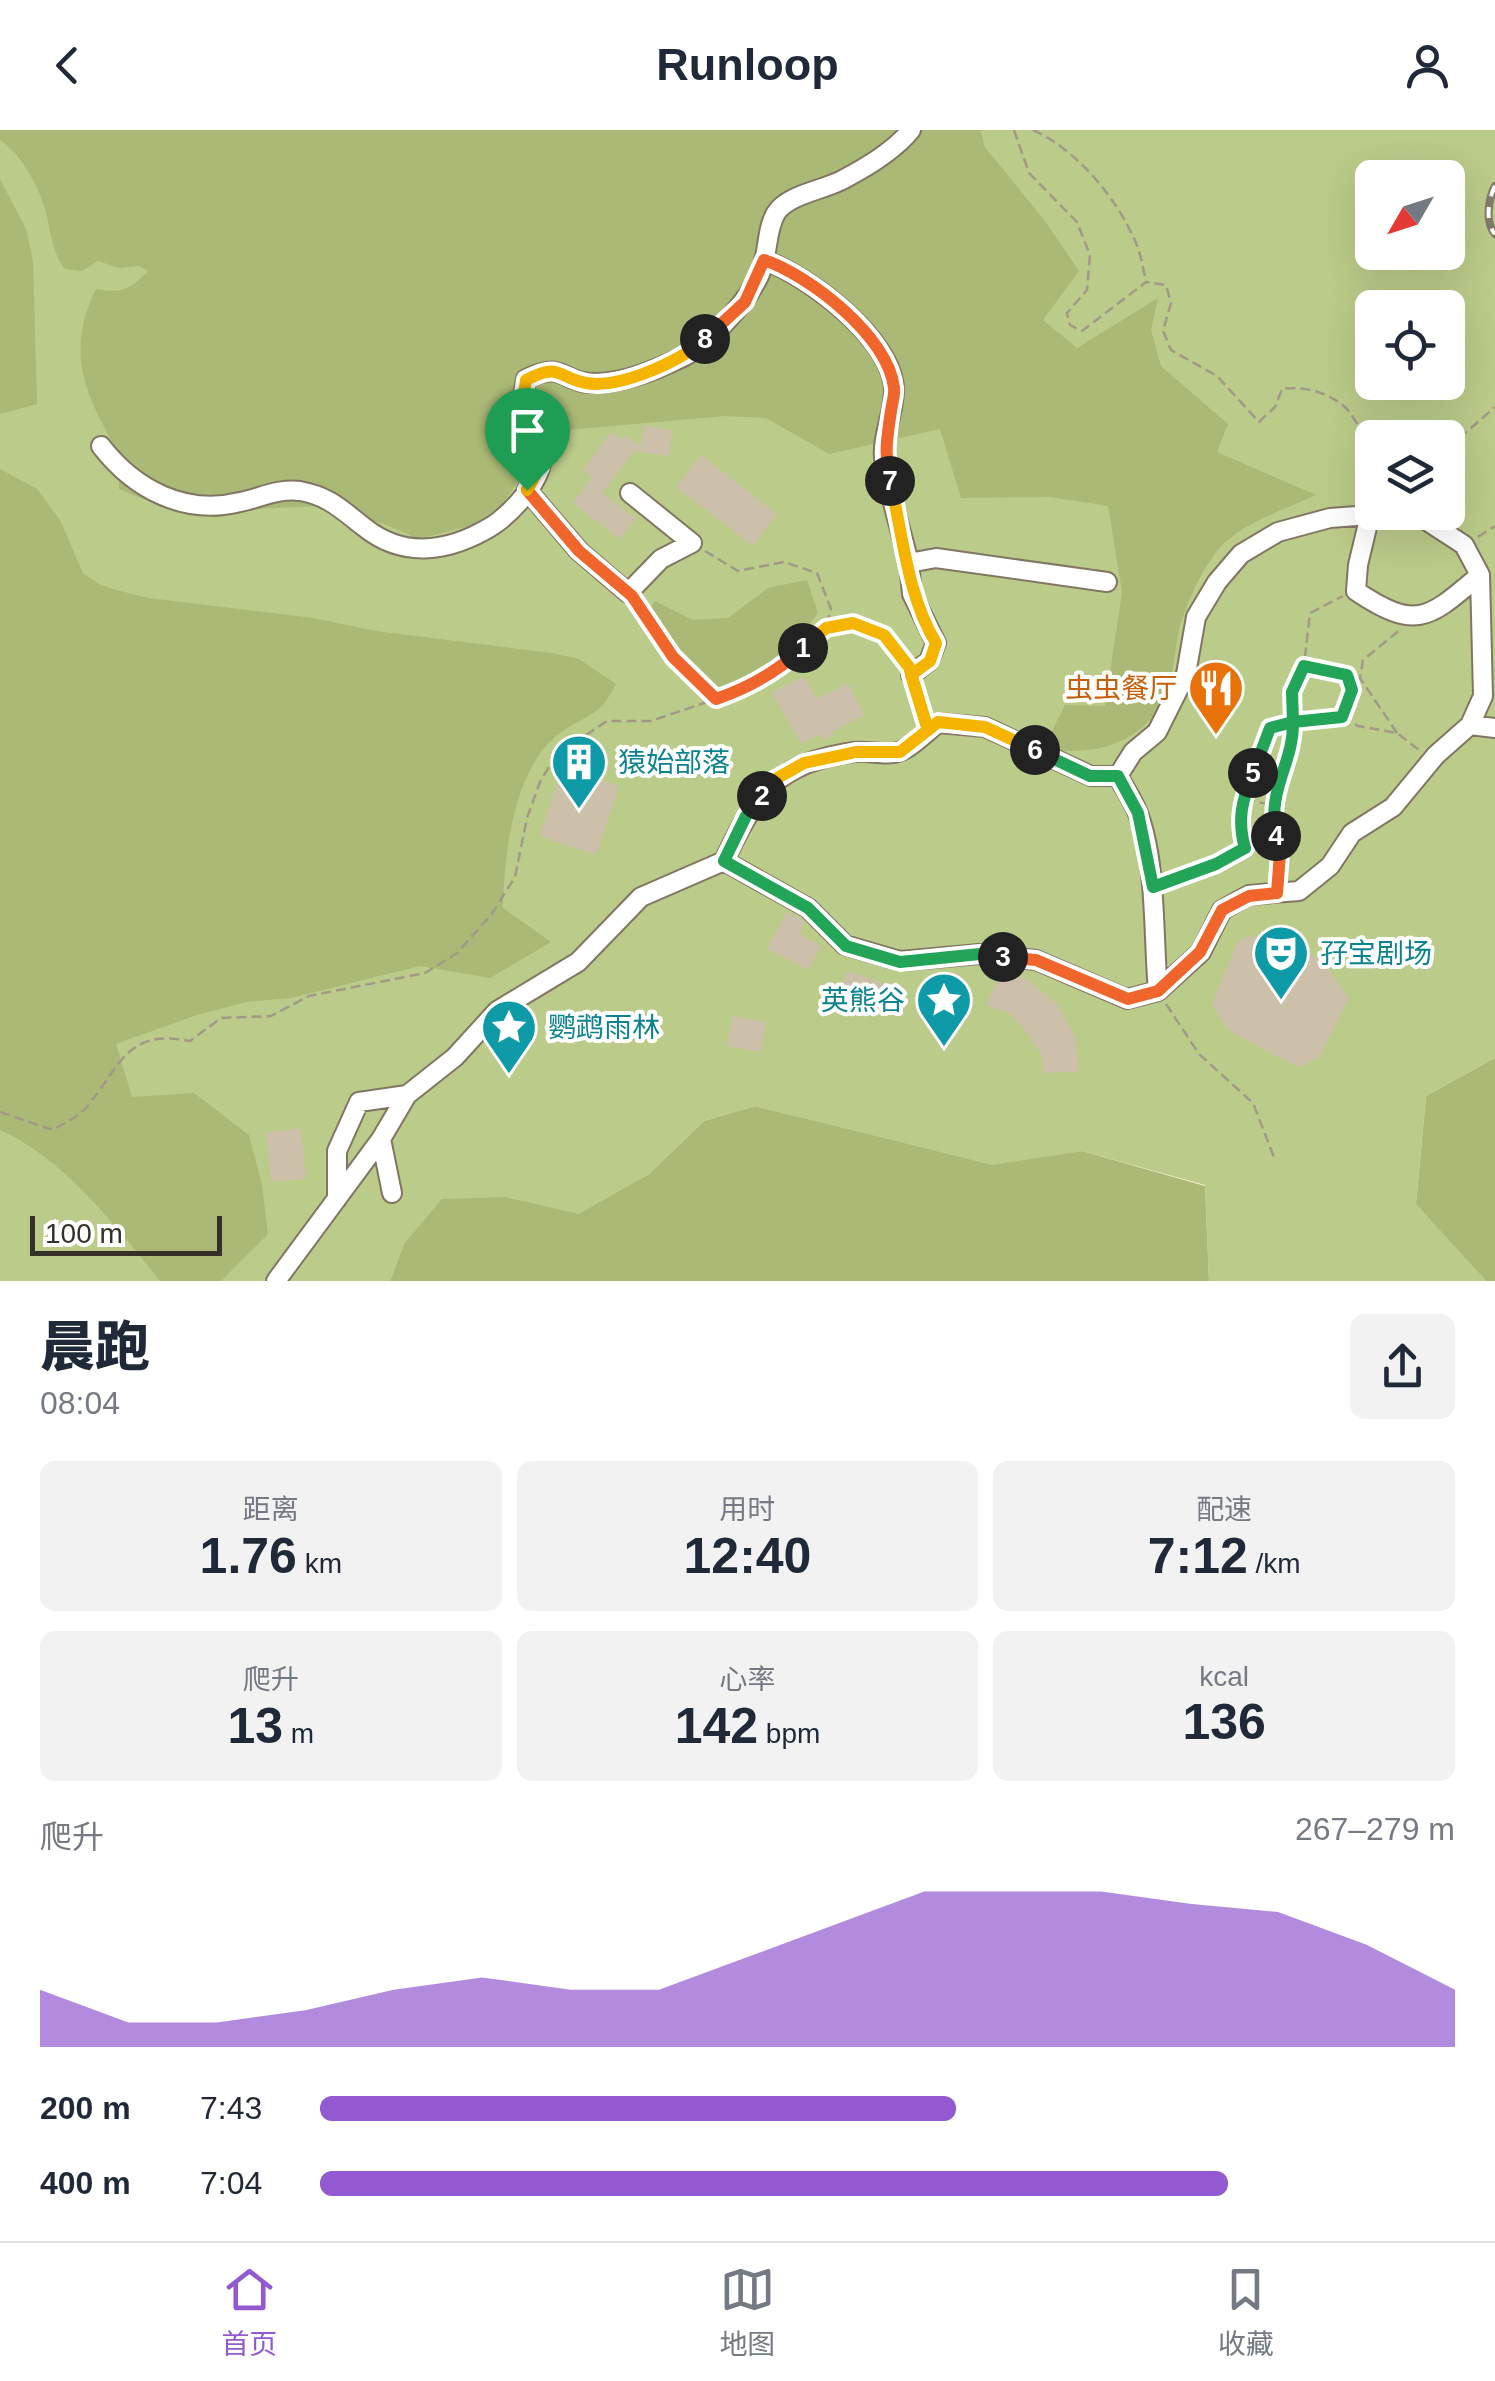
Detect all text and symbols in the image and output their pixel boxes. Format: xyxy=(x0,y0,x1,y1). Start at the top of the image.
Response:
icon: back xyxy=(40,38,95,93)
icon: person xyxy=(1400,38,1455,93)
text: Runloop xyxy=(656,39,839,90)
north arrow xyxy=(1355,160,1465,270)
map controls xyxy=(1355,160,1465,530)
button: locate xyxy=(1355,290,1465,400)
pin: 8 xyxy=(680,314,730,364)
text: 8 xyxy=(697,323,713,354)
pin xyxy=(485,388,570,491)
icon: arrive xyxy=(500,403,555,458)
button: layers xyxy=(1355,420,1465,530)
pin: 7 xyxy=(865,456,915,506)
text: 7 xyxy=(882,465,898,496)
pin: 1 xyxy=(778,623,828,673)
text: 1 xyxy=(795,632,811,663)
restaurant icon: 虫虫餐厅 xyxy=(1186,658,1246,737)
place label: 虫虫餐厅 xyxy=(1065,673,1177,704)
pin: 6 xyxy=(1010,725,1060,775)
building icon: 猿始部落 xyxy=(549,732,609,811)
text: 6 xyxy=(1027,734,1043,765)
place label: 猿始部落 xyxy=(618,747,730,778)
pin: 5 xyxy=(1228,748,1278,798)
text: 5 xyxy=(1245,757,1261,788)
pin: 2 xyxy=(737,771,787,821)
text: 2 xyxy=(754,780,770,811)
pin: 4 xyxy=(1251,811,1301,861)
text: 4 xyxy=(1268,820,1284,851)
theatre icon: 孖宝剧场 xyxy=(1251,923,1311,1002)
pin: 3 xyxy=(978,932,1028,982)
place label: 孖宝剧场 xyxy=(1320,938,1432,969)
text: 3 xyxy=(995,941,1011,972)
place icon: 英熊谷 xyxy=(914,970,974,1049)
place label: 英熊谷 xyxy=(821,985,905,1016)
place icon: 鹦鹉雨林 xyxy=(479,997,539,1076)
place label: 鹦鹉雨林 xyxy=(548,1012,660,1043)
scale bar xyxy=(30,1211,222,1256)
text: 100 m xyxy=(45,1218,123,1249)
button: share xyxy=(1350,1314,1455,1419)
text: 晨跑 xyxy=(40,1316,150,1378)
text: 08:04 xyxy=(40,1385,120,1421)
text: 距离 xyxy=(243,1494,299,1525)
text: 用时 xyxy=(719,1494,776,1525)
text: 配速 xyxy=(1196,1494,1252,1525)
text: 1.76 xyxy=(200,1528,297,1584)
text: 12:40 xyxy=(684,1528,811,1584)
text: 7:12 xyxy=(1148,1528,1248,1584)
text: km xyxy=(297,1548,342,1579)
text: /km xyxy=(1248,1548,1301,1579)
text: kcal xyxy=(1199,1661,1249,1692)
text: 爬升 xyxy=(243,1664,299,1695)
text: 心率 xyxy=(719,1664,776,1695)
text: 136 xyxy=(1182,1694,1266,1750)
text: 13 xyxy=(227,1698,283,1754)
text: 142 xyxy=(675,1698,758,1754)
text: m xyxy=(283,1718,314,1749)
text: bpm xyxy=(758,1718,820,1749)
text: 267–279 m xyxy=(1295,1811,1455,1847)
text: 爬升 xyxy=(40,1819,104,1855)
text: 200 m xyxy=(40,2090,131,2126)
text: 7:43 xyxy=(200,2090,262,2126)
text: 400 m xyxy=(40,2165,131,2201)
text: 7:04 xyxy=(200,2165,262,2201)
tab: 首页 xyxy=(221,2262,277,2362)
tab: 地图 xyxy=(719,2262,776,2362)
tab: 收藏 xyxy=(1218,2262,1274,2362)

